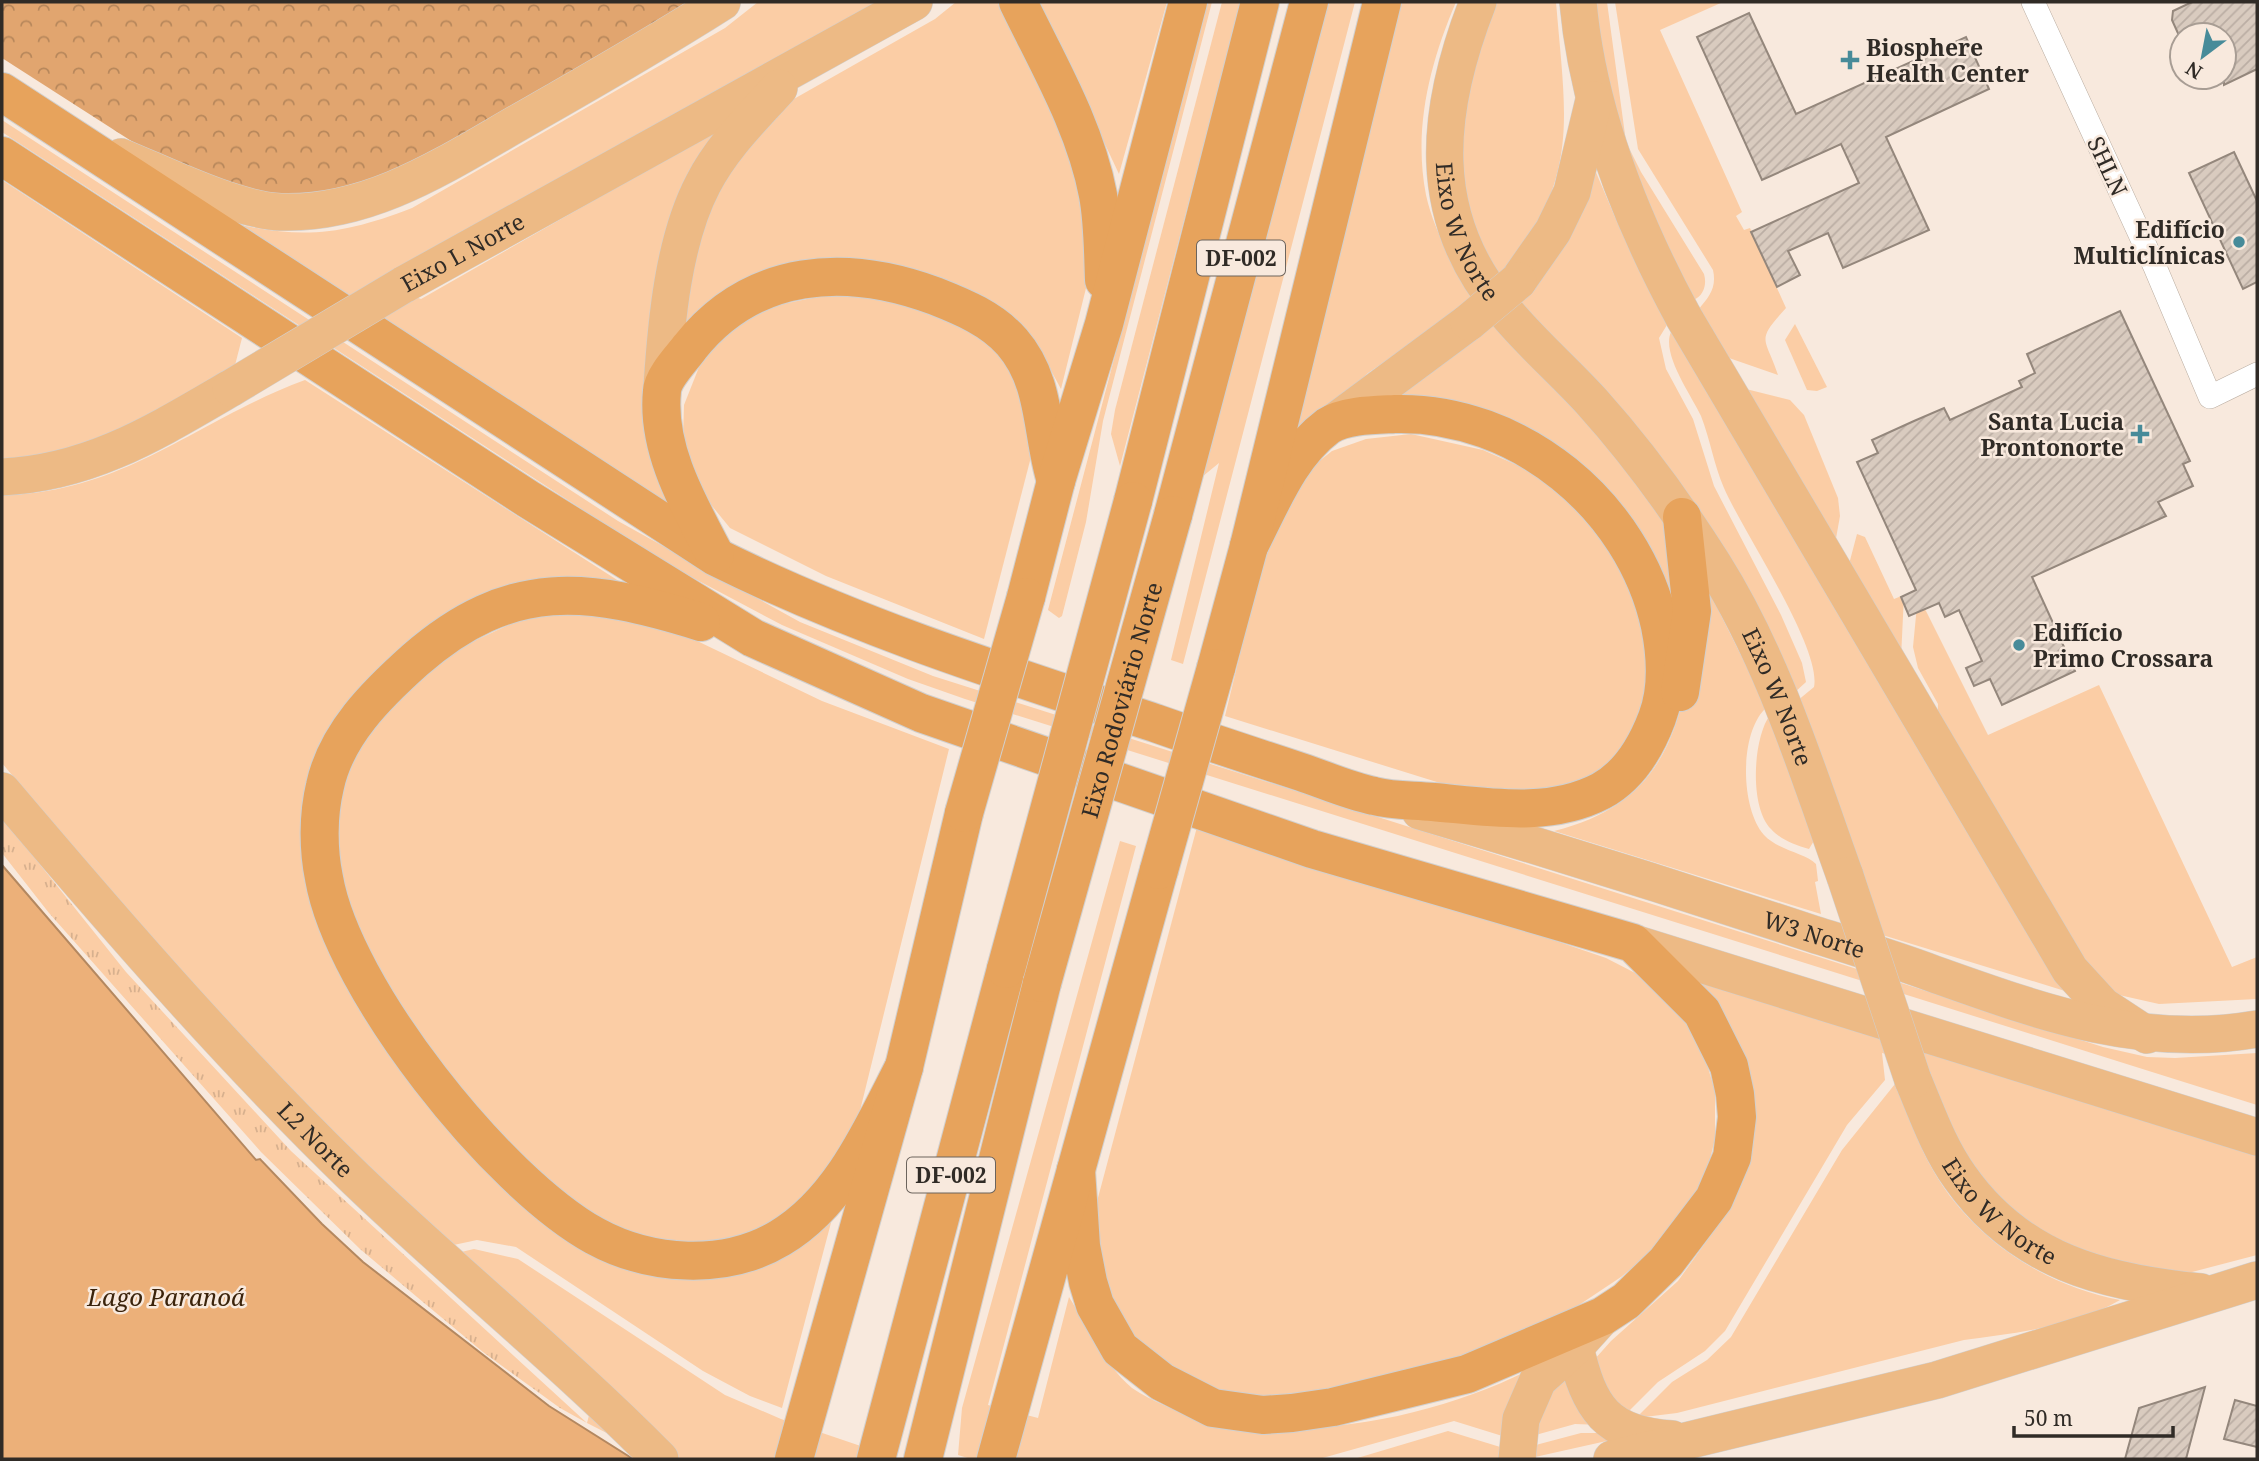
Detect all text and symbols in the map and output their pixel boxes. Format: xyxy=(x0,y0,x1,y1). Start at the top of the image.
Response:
north arrow xyxy=(2168,21,2238,91)
place label: Biosphere Health Center xyxy=(1866,31,2029,89)
marker: Biosphere Health Center xyxy=(1840,50,1860,70)
text: N xyxy=(2181,55,2207,85)
street label: SHLN xyxy=(2080,131,2136,201)
street label: Eixo W Norte xyxy=(1429,161,1507,307)
street label: Eixo L Norte xyxy=(395,205,530,299)
place label: Edifício Multiclínicas xyxy=(2074,213,2225,271)
marker: Edifício Multiclínicas xyxy=(2231,234,2247,250)
road number: DF-002 xyxy=(1197,240,1285,276)
place label: Santa Lucia Prontonorte xyxy=(1980,405,2124,463)
marker: Santa Lucia Prontonorte xyxy=(2130,424,2150,444)
street label: Eixo Rodoviário Norte xyxy=(1073,578,1169,821)
place label: Edifício Primo Crossara xyxy=(2033,616,2214,674)
street label: Eixo W Norte xyxy=(1735,622,1821,770)
marker: Edifício Primo Crossara xyxy=(2011,637,2027,653)
street label: W3 Norte xyxy=(1759,903,1869,965)
street label: L2 Norte xyxy=(271,1094,361,1184)
street label: Eixo W Norte xyxy=(1935,1152,2062,1272)
road number: DF-002 xyxy=(907,1158,995,1192)
water label: Lago Paranoá xyxy=(86,1280,245,1313)
scale bar xyxy=(2014,1394,2173,1438)
text: 50 m xyxy=(2024,1404,2073,1432)

